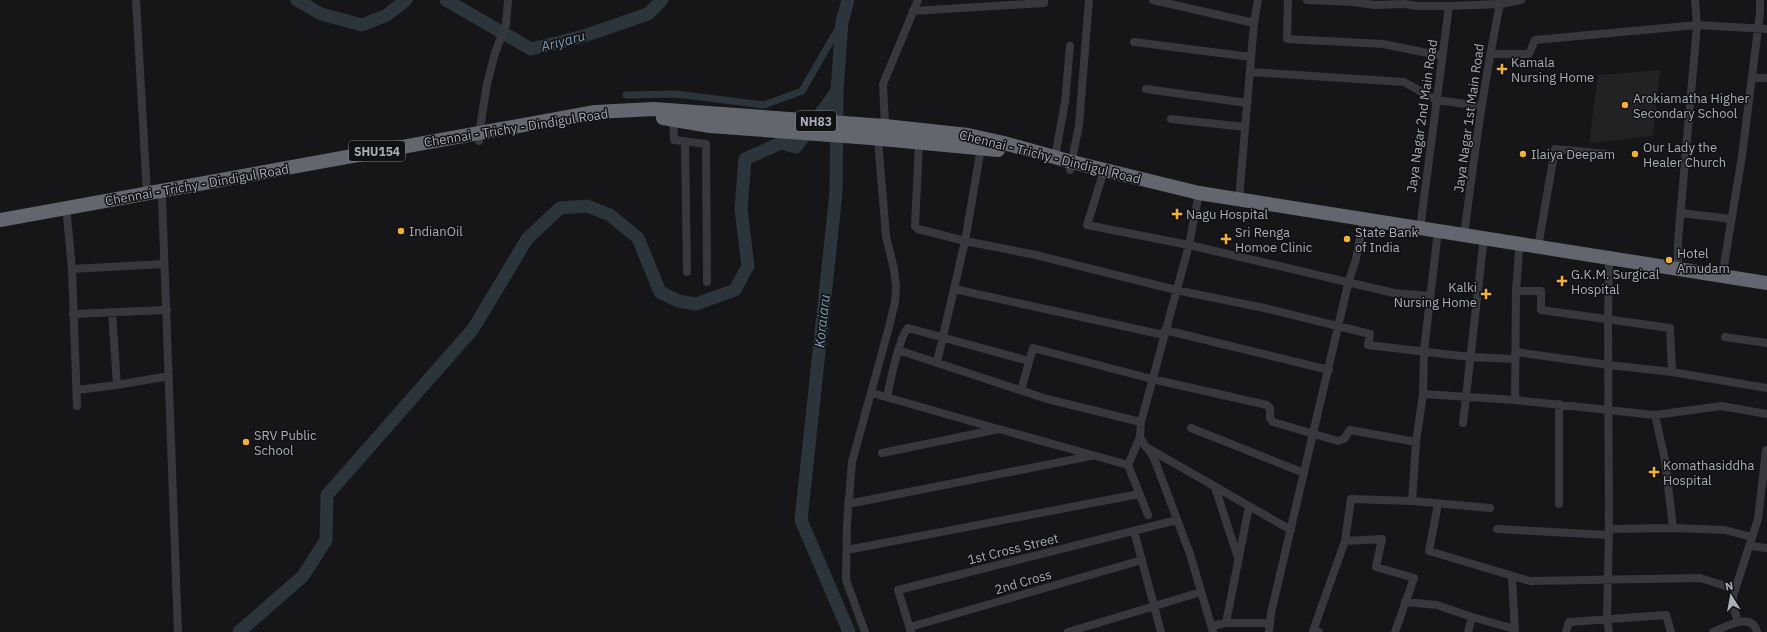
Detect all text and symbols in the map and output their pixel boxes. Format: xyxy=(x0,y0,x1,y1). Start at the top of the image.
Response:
water label: Ariyaru xyxy=(538,26,587,56)
street label: Jaya Nagar 2nd Main Road xyxy=(1403,38,1441,194)
street label: Jaya Nagar 1st Main Road xyxy=(1450,42,1488,194)
place label: Kamala Nursing Home xyxy=(1511,54,1594,86)
marker: Kamala Nursing Home xyxy=(1496,63,1508,75)
place label: Arokiamatha Higher Secondary School xyxy=(1633,90,1749,122)
marker: Arokiamatha Higher Secondary School xyxy=(1620,100,1630,110)
street label: Chennai - Trichy - Dindigul Road xyxy=(423,105,609,151)
road number: NH83 xyxy=(796,111,836,131)
street label: Chennai - Trichy - Dindigul Road xyxy=(958,126,1142,188)
place label: Our Lady the Healer Church xyxy=(1643,139,1726,171)
road number: SHU154 xyxy=(349,141,405,161)
place label: Ilaiya Deepam xyxy=(1531,146,1615,163)
marker: Ilaiya Deepam xyxy=(1518,149,1528,159)
marker: Our Lady the Healer Church xyxy=(1630,149,1640,159)
street label: Chennai - Trichy - Dindigul Road xyxy=(104,160,290,210)
place label: Nagu Hospital xyxy=(1186,206,1268,223)
marker: Nagu Hospital xyxy=(1171,208,1183,220)
place label: IndianOil xyxy=(409,223,463,240)
place label: Sri Renga Homoe Clinic xyxy=(1235,224,1313,256)
place label: State Bank of India xyxy=(1355,224,1419,256)
marker: IndianOil xyxy=(396,226,406,236)
marker: Sri Renga Homoe Clinic xyxy=(1220,233,1232,245)
marker: State Bank of India xyxy=(1342,234,1352,244)
place label: Hotel Amudam xyxy=(1677,245,1730,277)
marker: Hotel Amudam xyxy=(1664,255,1674,265)
place label: G.K.M. Surgical Hospital xyxy=(1571,266,1660,298)
marker: G.K.M. Surgical Hospital xyxy=(1556,275,1568,287)
place label: Kalki Nursing Home xyxy=(1394,279,1477,311)
marker: Kalki Nursing Home xyxy=(1480,288,1492,300)
water label: Koraiaru xyxy=(810,293,834,349)
place label: SRV Public School xyxy=(254,427,317,459)
marker: SRV Public School xyxy=(241,437,251,447)
place label: Komathasiddha Hospital xyxy=(1663,457,1754,489)
marker: Komathasiddha Hospital xyxy=(1648,466,1660,478)
street label: 1st Cross Street xyxy=(966,529,1060,569)
street label: 2nd Cross xyxy=(993,566,1053,598)
north arrow xyxy=(1711,576,1751,616)
text: N xyxy=(1724,579,1734,594)

